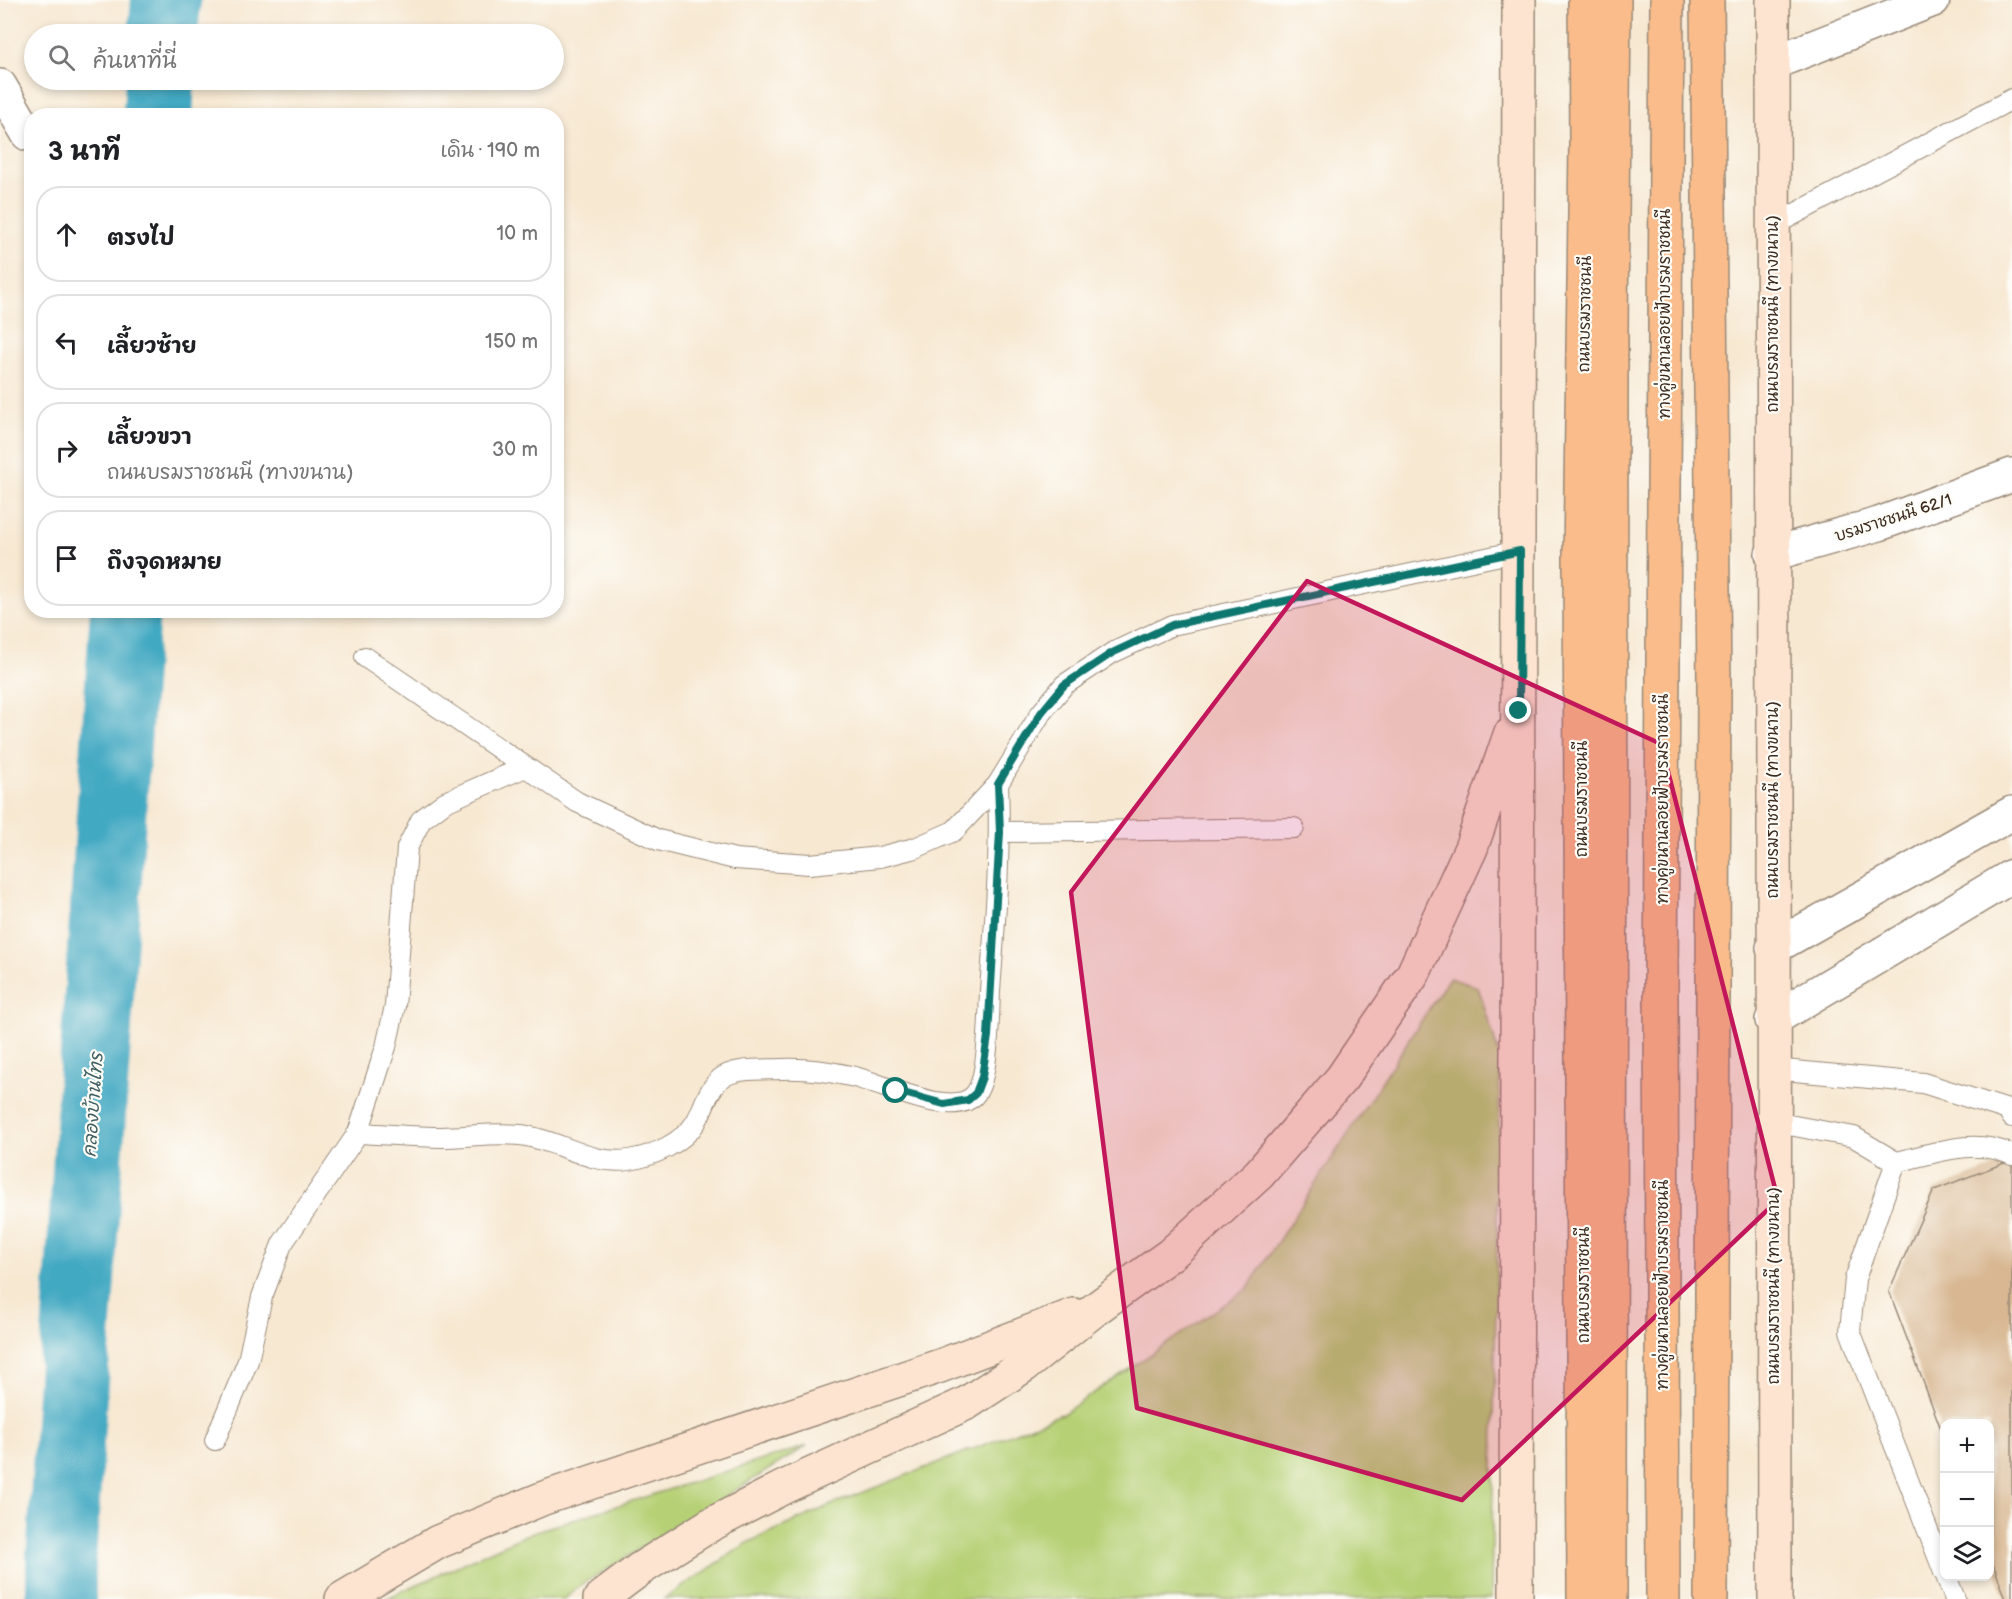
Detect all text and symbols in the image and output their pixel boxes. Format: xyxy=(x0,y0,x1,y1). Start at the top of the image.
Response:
search box xyxy=(24,24,564,90)
icon: search xyxy=(45,41,78,74)
text: ค้นหาที่นี่ xyxy=(93,48,177,75)
text: 3 นาที xyxy=(48,137,120,168)
text: เดิน · 190 m xyxy=(440,139,540,163)
street label: ทางคู่ขนานลอยฟ้าบรมราชชนนี xyxy=(1653,209,1677,419)
street label: ถนนบรมราชชนนี (ทางขนาน) xyxy=(1762,215,1783,413)
icon: ahead xyxy=(50,218,83,251)
text: 10 m xyxy=(497,222,538,246)
text: ตรงไป xyxy=(107,225,175,252)
street label: ถนนบรมราชชนนี xyxy=(1573,255,1596,373)
icon: left xyxy=(50,326,83,359)
text: 150 m xyxy=(485,330,538,354)
text: เลี้ยวซ้าย xyxy=(107,333,197,360)
text: เลี้ยวขวา xyxy=(107,424,191,451)
icon: right xyxy=(50,434,83,467)
text: 30 m xyxy=(492,438,538,462)
text: ถนนบรมราชชนนี (ทางขนาน) xyxy=(107,461,354,485)
street label: บรมราชชนนี 62/1 xyxy=(1832,489,1955,546)
icon: arrive xyxy=(50,542,83,575)
text: ถึงจุดหมาย xyxy=(107,549,222,576)
street label: ทางคู่ขนานลอยฟ้าบรมราชชนนี xyxy=(1651,694,1675,904)
route end xyxy=(1505,697,1531,723)
street label: ถนนบรมราชชนนี (ทางขนาน) xyxy=(1762,701,1783,899)
street label: ถนนบรมราชชนนี xyxy=(1571,741,1592,857)
water label: คลองบ้านไทร xyxy=(77,1051,108,1158)
route start xyxy=(882,1077,908,1103)
street label: ทางคู่ขนานลอยฟ้าบรมราชชนนี xyxy=(1651,1180,1675,1390)
street label: ถนนบรมราชชนนี (ทางขนาน) xyxy=(1763,1187,1784,1385)
street label: ถนนบรมราชชนนี xyxy=(1573,1227,1594,1343)
map controls xyxy=(1940,1419,1994,1581)
button: + xyxy=(1940,1419,1994,1473)
button: − xyxy=(1940,1473,1994,1527)
button: layers xyxy=(1940,1527,1994,1581)

